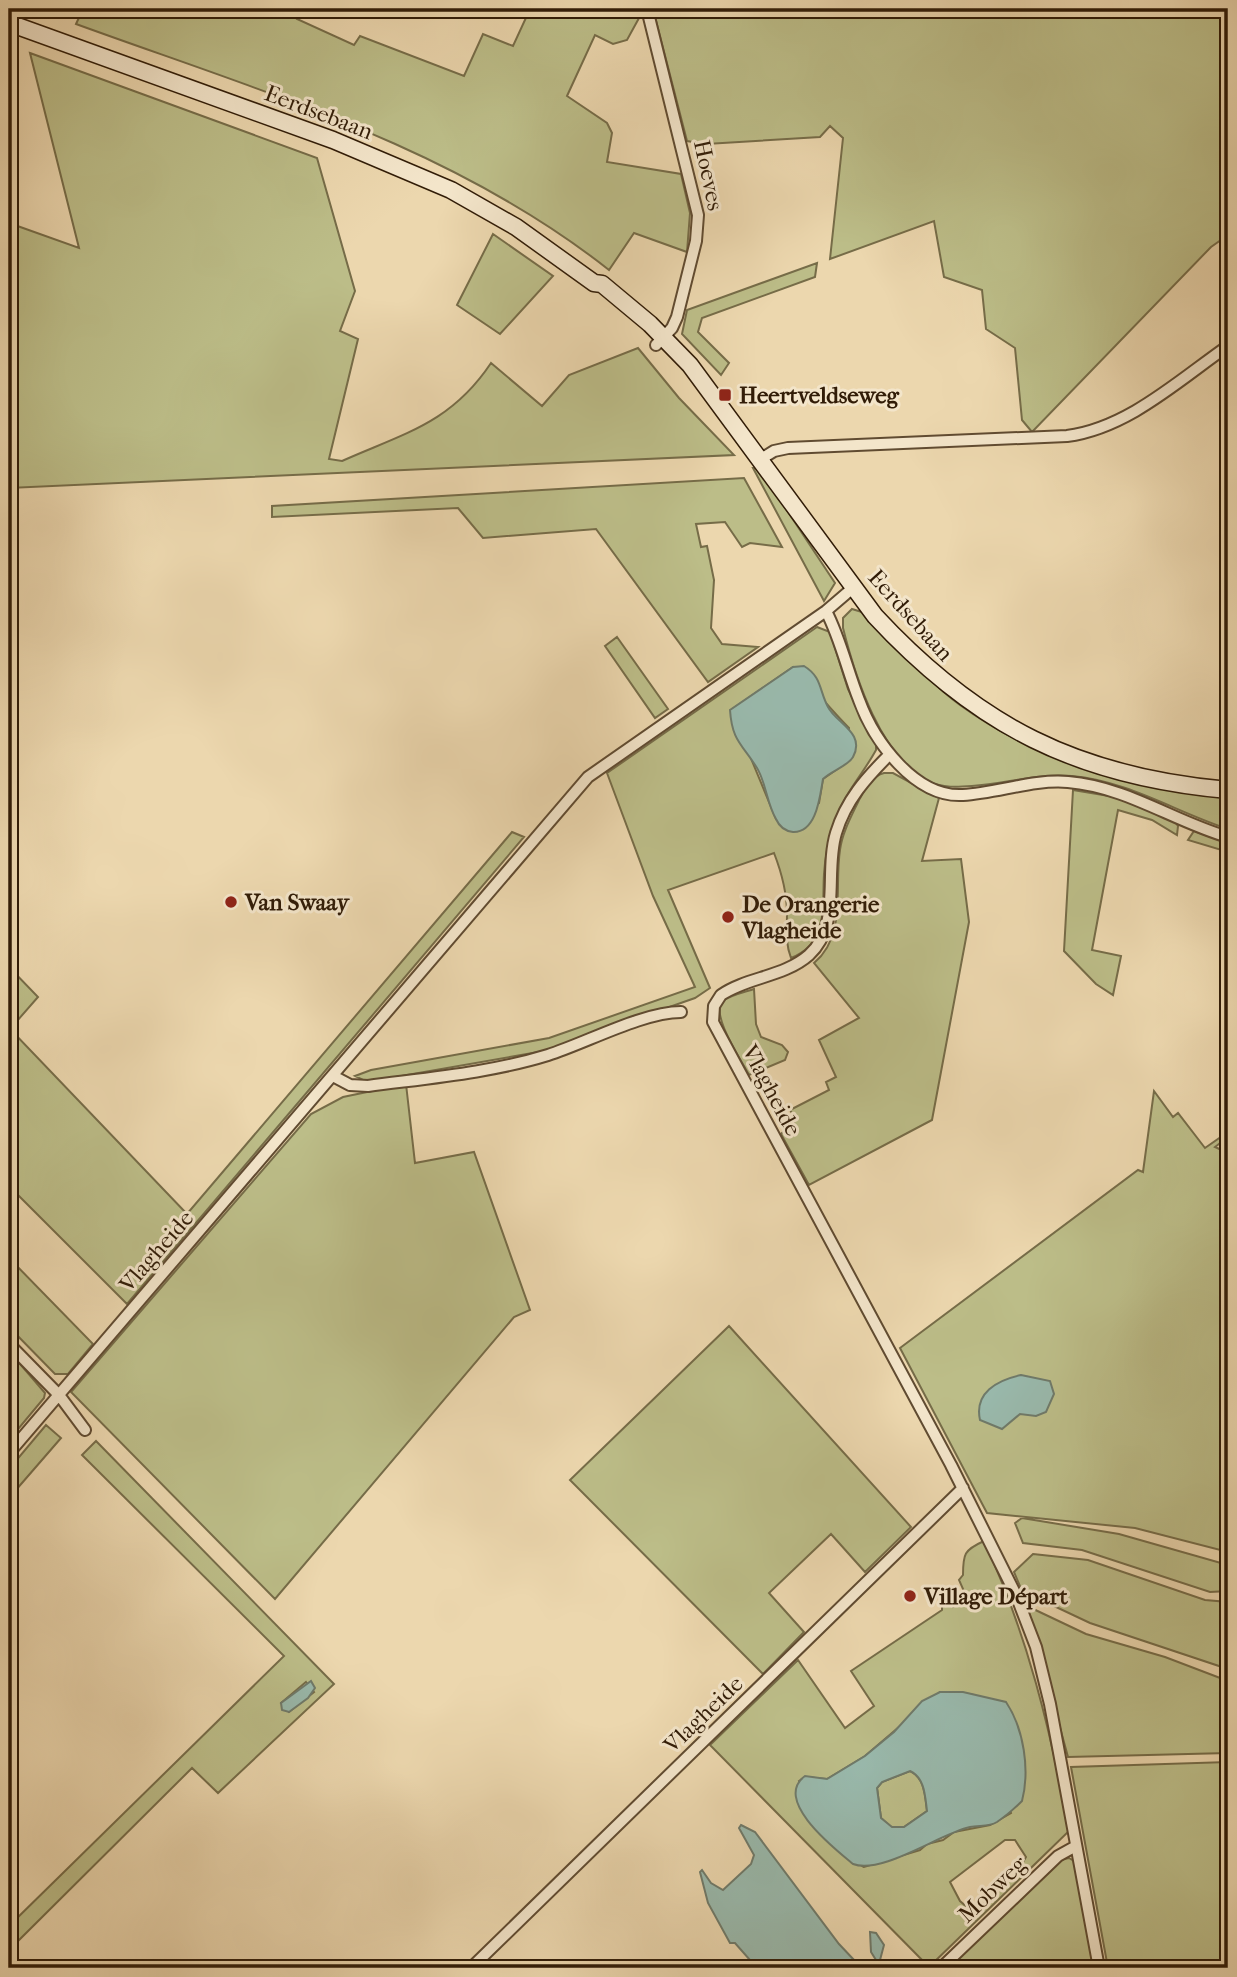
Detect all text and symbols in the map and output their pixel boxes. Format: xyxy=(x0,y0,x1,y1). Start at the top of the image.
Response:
street label: Eerdsebaan xyxy=(261,79,377,146)
street label: Hoeves xyxy=(688,137,729,213)
place label: Heertveldseweg xyxy=(739,382,900,409)
marker: Heertveldseweg xyxy=(717,387,733,403)
street label: Eerdsebaan xyxy=(862,564,959,667)
place label: Van Swaay xyxy=(244,889,351,916)
place label: De Orangerie Vlagheide xyxy=(741,891,880,944)
marker: Van Swaay xyxy=(223,894,239,910)
marker: De Orangerie Vlagheide xyxy=(720,909,736,925)
street label: Vlagheide xyxy=(736,1039,807,1140)
street label: Vlagheide xyxy=(113,1205,199,1298)
place label: Village Départ xyxy=(923,1583,1069,1610)
marker: Village Départ xyxy=(902,1588,918,1604)
street label: Vlagheide xyxy=(658,1670,748,1759)
street label: Mobweg xyxy=(953,1850,1033,1928)

